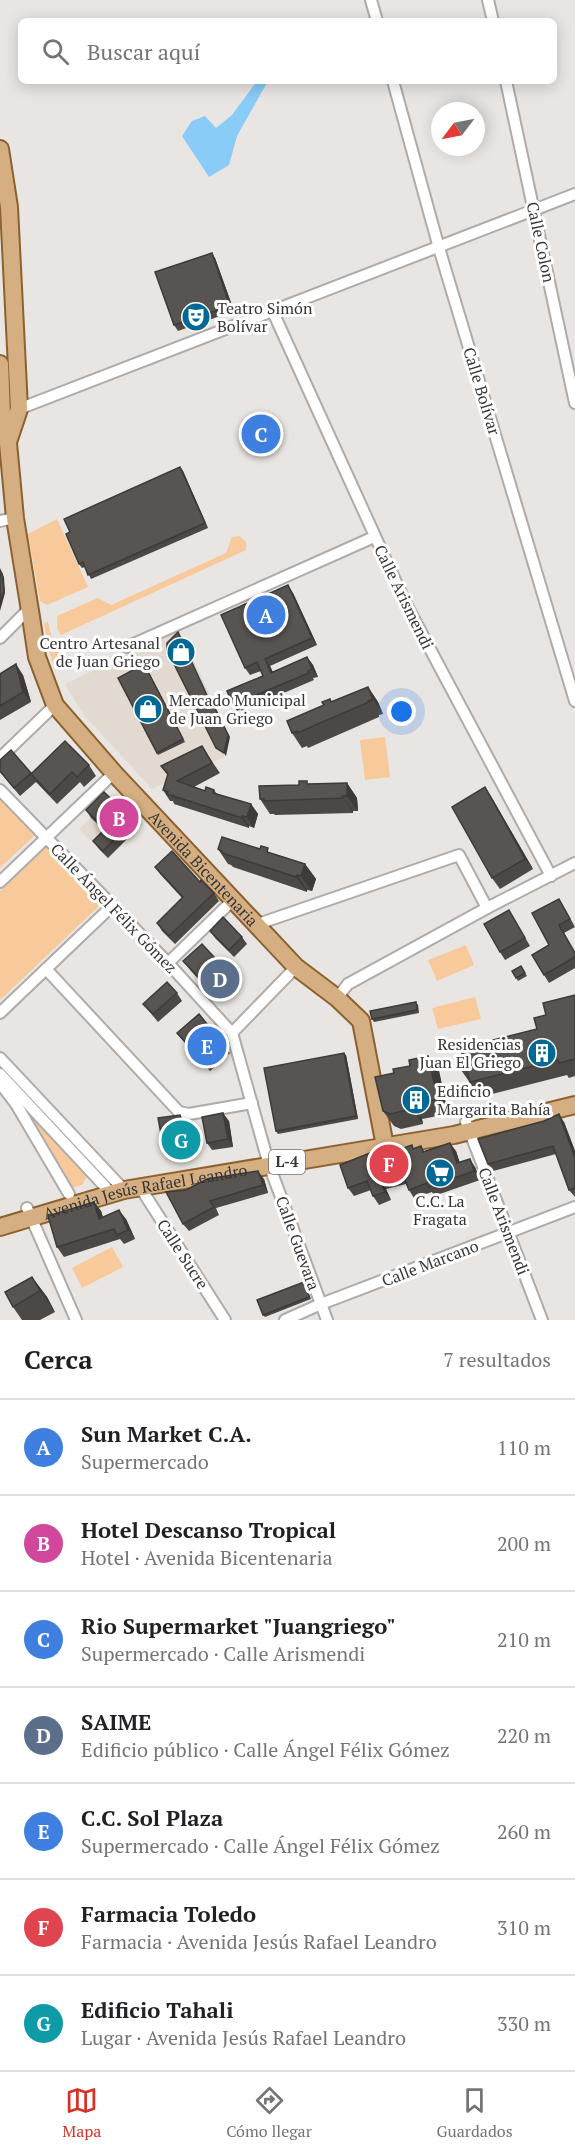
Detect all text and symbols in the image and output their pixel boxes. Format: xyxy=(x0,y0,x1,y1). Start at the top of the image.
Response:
search box xyxy=(18,18,557,84)
icon: search xyxy=(39,35,72,68)
text: Buscar aquí xyxy=(87,37,200,66)
north arrow xyxy=(431,102,485,156)
street label: Calle Colon xyxy=(522,200,560,285)
place label: Teatro Simón Bolívar xyxy=(217,297,313,337)
theatre icon: Teatro Simón Bolívar xyxy=(180,301,212,333)
street label: Calle Bolívar xyxy=(458,344,506,438)
pin: C xyxy=(242,412,280,456)
street label: Calle Arismendi xyxy=(369,541,439,653)
pin: A xyxy=(246,592,286,638)
place label: Centro Artesanal de Juan Griego xyxy=(40,632,160,672)
shop icon: Centro Artesanal de Juan Griego xyxy=(165,636,197,668)
place label: Mercado Municipal de Juan Griego xyxy=(169,689,306,729)
shop icon: Mercado Municipal de Juan Griego xyxy=(132,693,164,725)
your location xyxy=(387,697,416,726)
pin: B xyxy=(100,796,138,840)
street label: Avenida Bicentenaria xyxy=(144,806,263,931)
street label: Calle Ángel Félix Gómez xyxy=(46,838,182,978)
pin: D xyxy=(200,956,240,1002)
pin: E xyxy=(188,1024,226,1068)
place label: Residencias Juan El Griego xyxy=(420,1033,521,1073)
building icon: Residencias Juan El Griego xyxy=(526,1037,558,1069)
place label: Edificio Margarita Bahía xyxy=(437,1080,551,1120)
building icon: Edificio Margarita Bahía xyxy=(400,1084,432,1116)
pin: G xyxy=(162,1118,201,1162)
pin: F xyxy=(370,1142,408,1186)
road number: L-4 xyxy=(269,1150,305,1174)
supermarket icon: C.C. La Fragata xyxy=(424,1157,456,1189)
street label: Avenida Jesús Rafael Leandro xyxy=(41,1159,249,1224)
street label: Calle Arismendi xyxy=(473,1164,535,1278)
place label: C.C. La Fragata xyxy=(413,1190,467,1230)
street label: Calle Guevara xyxy=(271,1193,325,1293)
street label: Calle Sucre xyxy=(152,1215,214,1293)
street label: Calle Marcano xyxy=(378,1234,482,1292)
text: Cerca xyxy=(24,1342,93,1376)
text: 7 resultados xyxy=(443,1346,551,1373)
text: Sun Market C.A. xyxy=(81,1419,252,1448)
text: A xyxy=(36,1434,51,1461)
text: 110 m xyxy=(497,1434,551,1461)
text: Supermercado xyxy=(81,1448,209,1475)
text: Hotel Descanso Tropical xyxy=(81,1515,336,1544)
text: B xyxy=(37,1530,50,1557)
text: 200 m xyxy=(497,1530,551,1557)
text: Hotel · Avenida Bicentenaria xyxy=(81,1544,333,1571)
text: Rio Supermarket "Juangriego" xyxy=(81,1611,396,1640)
text: C xyxy=(37,1626,50,1653)
text: 210 m xyxy=(497,1626,551,1653)
text: Supermercado · Calle Arismendi xyxy=(81,1640,365,1667)
text: SAIME xyxy=(81,1707,151,1736)
text: D xyxy=(36,1722,51,1749)
text: 220 m xyxy=(497,1722,551,1749)
text: Edificio público · Calle Ángel Félix Gómez xyxy=(81,1736,450,1763)
text: C.C. Sol Plaza xyxy=(81,1803,223,1832)
text: E xyxy=(37,1818,50,1845)
text: 260 m xyxy=(497,1818,551,1845)
text: Supermercado · Calle Ángel Félix Gómez xyxy=(81,1832,440,1859)
text: Farmacia Toledo xyxy=(81,1899,256,1928)
text: F xyxy=(38,1914,49,1941)
text: 310 m xyxy=(497,1914,551,1941)
text: Farmacia · Avenida Jesús Rafael Leandro xyxy=(81,1928,437,1955)
text: Edificio Tahali xyxy=(81,1995,233,2024)
text: G xyxy=(36,2010,51,2037)
text: 330 m xyxy=(497,2010,551,2037)
text: Lugar · Avenida Jesús Rafael Leandro xyxy=(81,2024,406,2051)
tab: Mapa xyxy=(62,2084,101,2142)
tab: Cómo llegar xyxy=(226,2084,312,2142)
tab: Guardados xyxy=(437,2084,513,2142)

